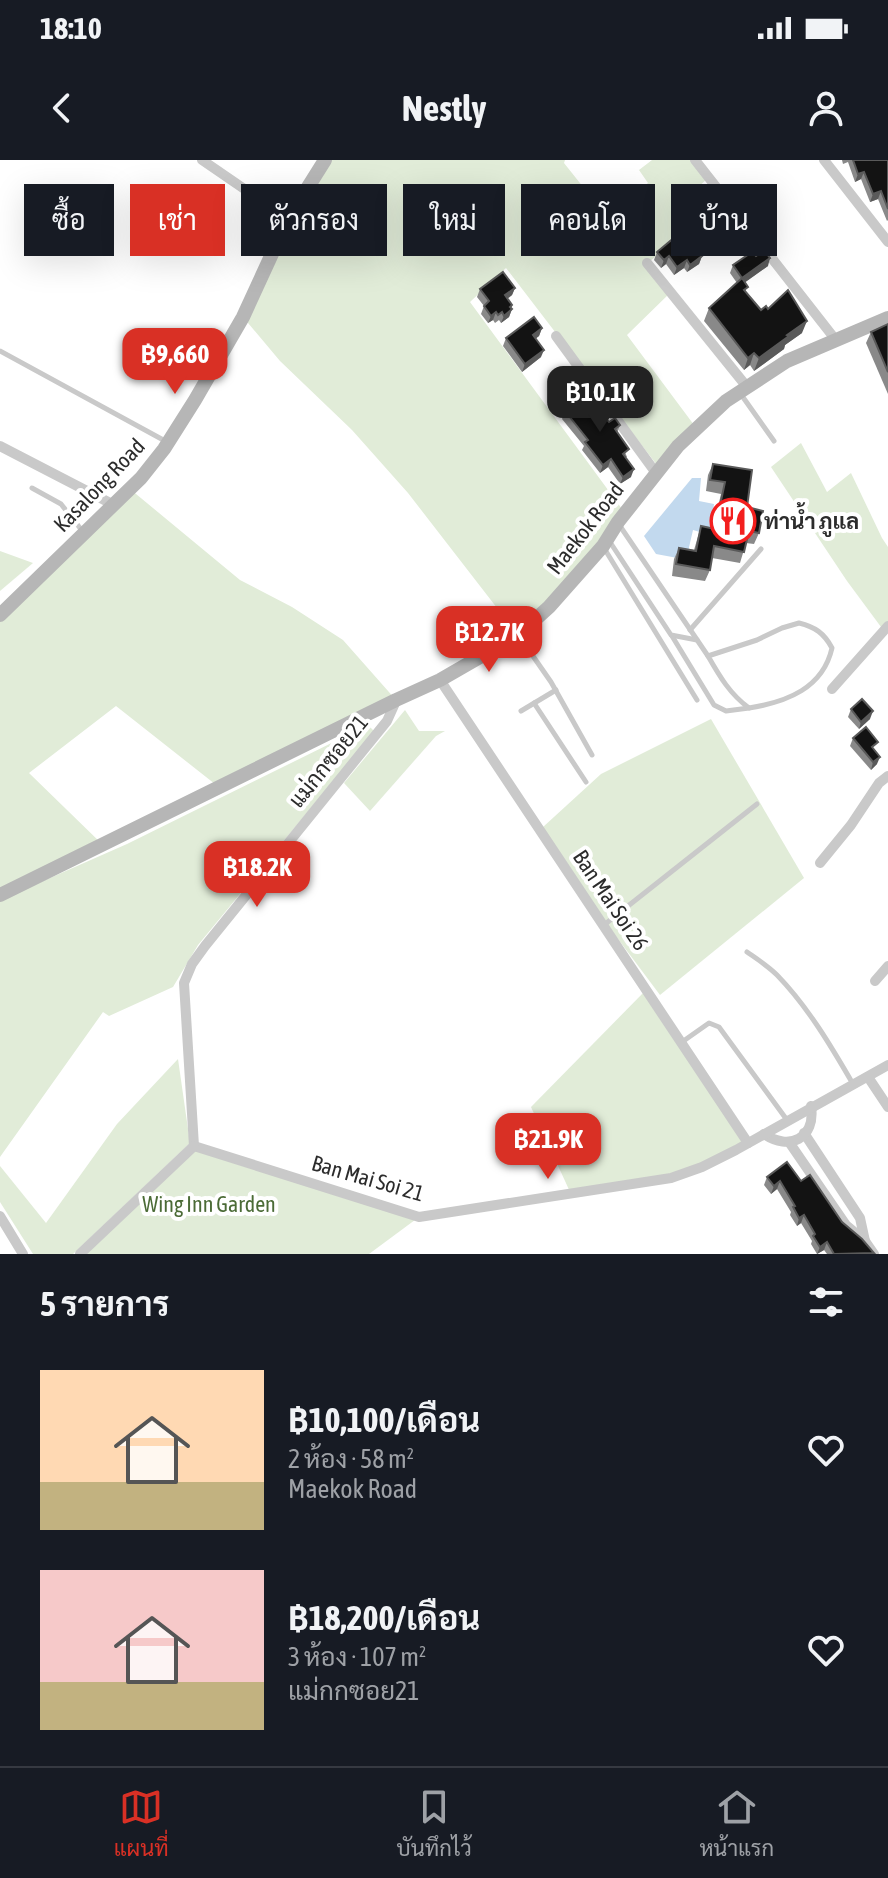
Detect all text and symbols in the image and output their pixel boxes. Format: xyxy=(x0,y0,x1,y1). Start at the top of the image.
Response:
text: 18:10 xyxy=(40,11,102,45)
icon: back xyxy=(40,86,84,130)
icon: person xyxy=(804,86,848,130)
text: Nestly xyxy=(402,87,486,129)
chip: ซื้อ xyxy=(24,184,114,256)
chip: เช่า xyxy=(130,184,225,256)
chip: ตัวกรอง xyxy=(241,184,387,256)
chip: ใหม่ xyxy=(403,184,505,256)
chip: คอนโด xyxy=(521,184,655,256)
chip: บ้าน xyxy=(671,184,777,256)
pin: ฿9,660 xyxy=(110,328,240,396)
text: ฿9,660 xyxy=(140,339,210,369)
pin: ฿10.1K xyxy=(535,366,665,434)
text: ฿10.1K xyxy=(565,377,635,407)
street label: Kasalong Road xyxy=(48,433,150,537)
street label: Maekok Road xyxy=(541,477,629,579)
restaurant icon: ท่าน้ำ ภูแล xyxy=(709,497,757,545)
place label: ท่าน้ำ ภูแล xyxy=(764,502,859,537)
pin: ฿12.7K xyxy=(424,606,554,674)
text: ฿12.7K xyxy=(454,617,524,647)
street label: แม่กกซอย21 xyxy=(283,710,373,812)
pin: ฿18.2K xyxy=(192,841,322,909)
street label: Ban Mai Soi 26 xyxy=(568,845,654,955)
text: ฿18.2K xyxy=(222,852,292,882)
pin: ฿21.9K xyxy=(483,1113,613,1181)
text: ฿21.9K xyxy=(513,1124,583,1154)
street label: Ban Mai Soi 21 xyxy=(309,1150,427,1206)
park label: Wing Inn Garden xyxy=(142,1191,276,1217)
icon: filters xyxy=(804,1280,848,1324)
text: 5 รายการ xyxy=(40,1284,169,1323)
text: ฿10,100/เดือน xyxy=(288,1400,480,1439)
icon: home xyxy=(104,1402,200,1498)
icon: heart xyxy=(804,1428,848,1472)
text: 2 ห้อง · 58 m² xyxy=(288,1444,414,1474)
text: Maekok Road xyxy=(288,1474,417,1504)
text: ฿18,200/เดือน xyxy=(288,1598,480,1637)
icon: home xyxy=(104,1602,200,1698)
icon: heart xyxy=(804,1628,848,1672)
text: 3 ห้อง · 107 m² xyxy=(288,1642,426,1672)
text: แม่กกซอย21 xyxy=(288,1676,420,1706)
tab: แผนที่ xyxy=(114,1785,169,1861)
tab: บันทึกไว้ xyxy=(396,1785,472,1861)
tab: หน้าแรก xyxy=(699,1785,774,1861)

